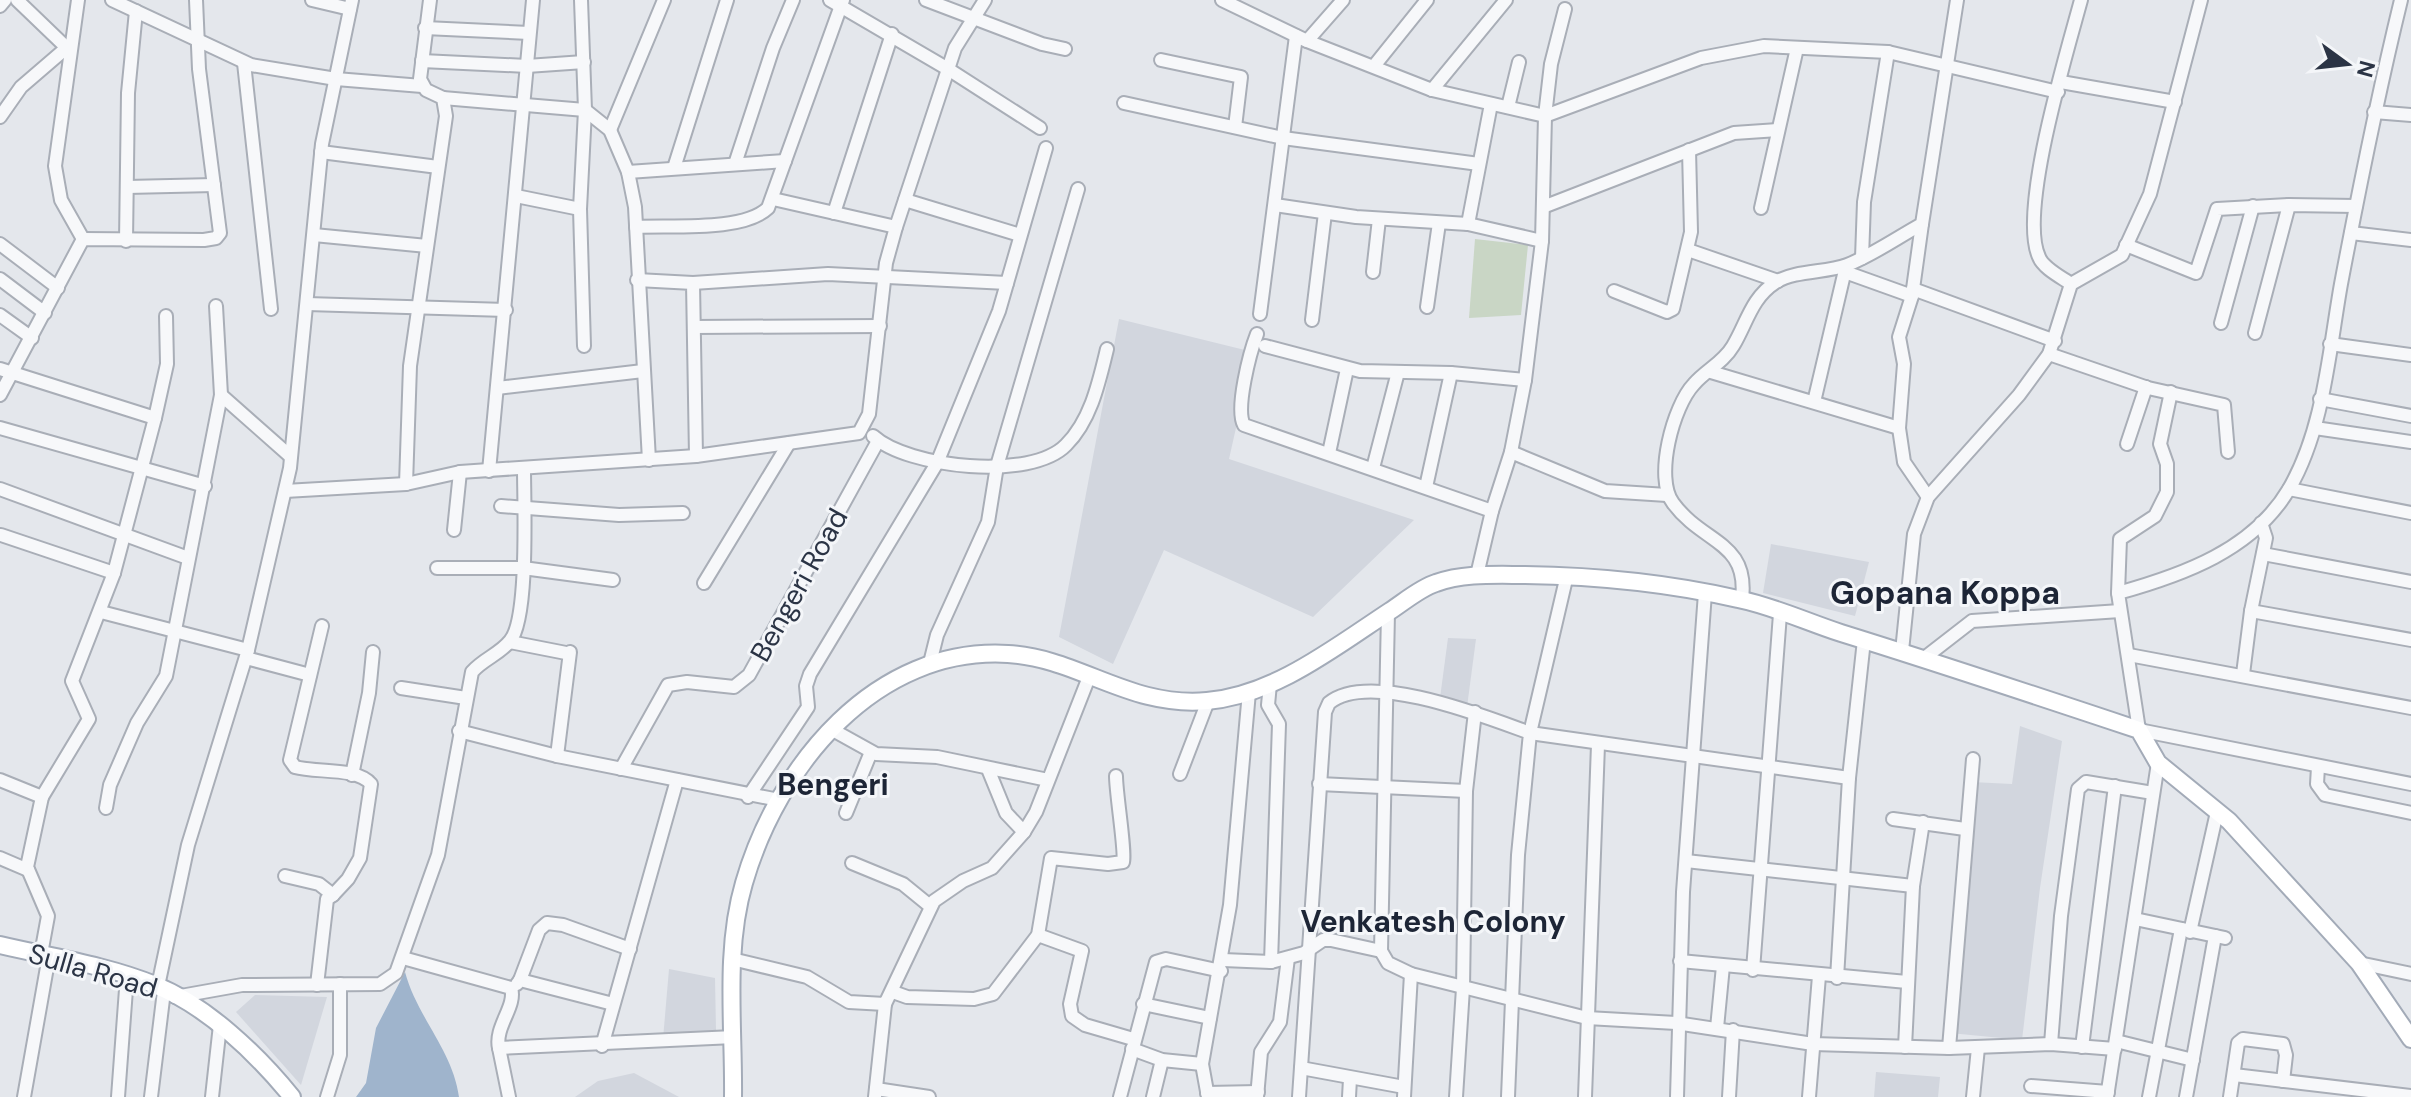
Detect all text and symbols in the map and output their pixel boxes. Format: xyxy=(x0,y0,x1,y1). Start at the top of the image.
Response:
north arrow xyxy=(2307,24,2387,104)
text: N xyxy=(2350,58,2382,81)
street label: Bengeri Road xyxy=(742,502,856,668)
district label: Gopana Koppa xyxy=(1830,572,2060,614)
district label: Bengeri xyxy=(777,765,889,804)
district label: Venkatesh Colony xyxy=(1300,902,1566,941)
street label: Sulla Road xyxy=(24,935,162,1007)

